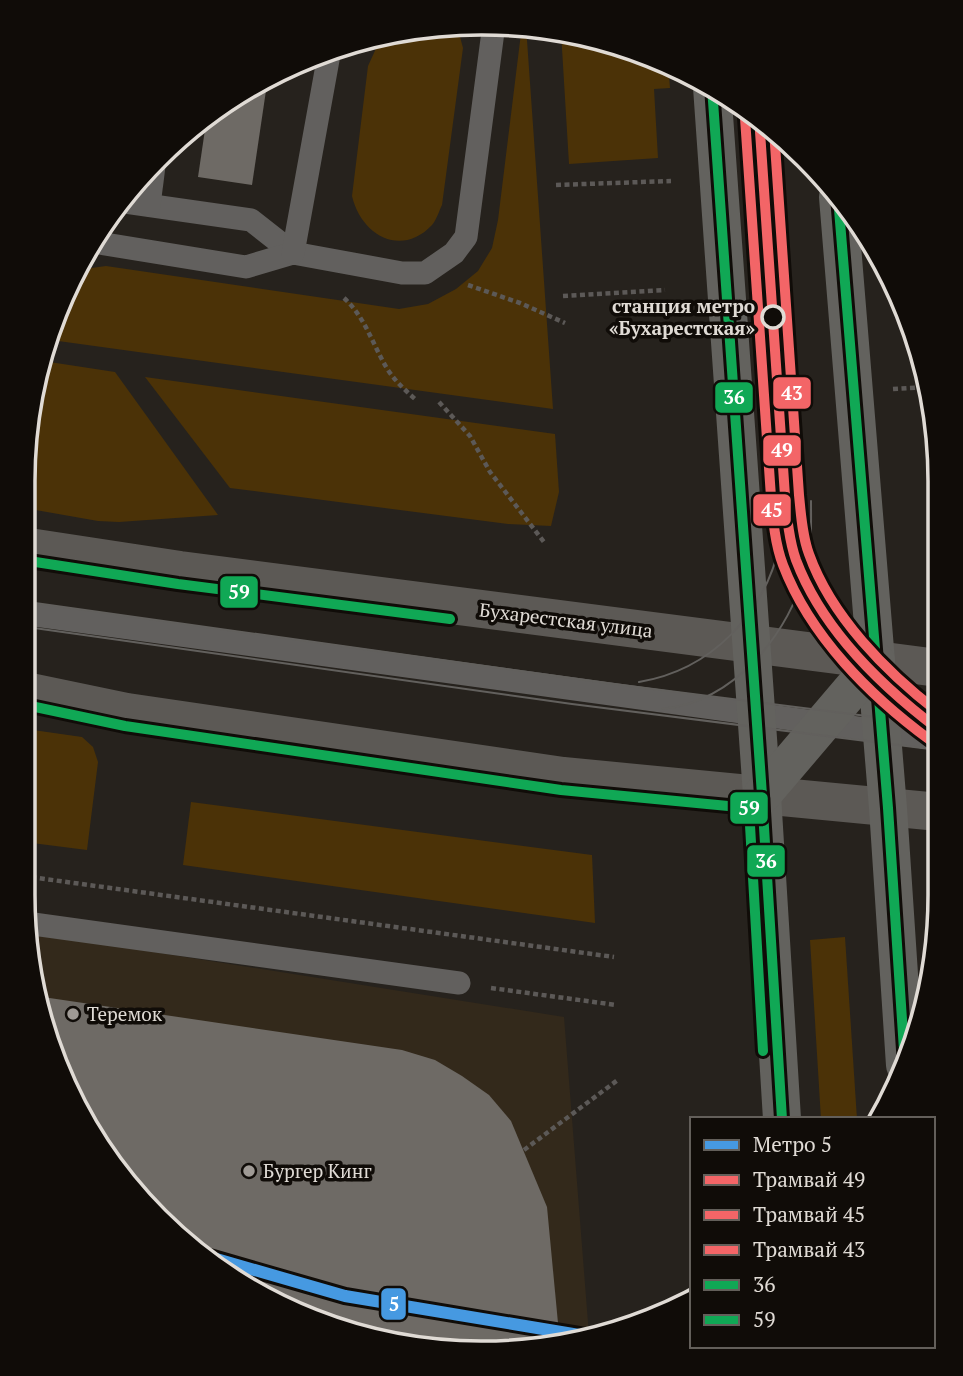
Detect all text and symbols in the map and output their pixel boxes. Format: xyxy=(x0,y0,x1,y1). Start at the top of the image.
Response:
place label: станция метро «Бухарестская» xyxy=(609,293,755,340)
marker: станция метро «Бухарестская» xyxy=(761,305,785,329)
line badge: 43 xyxy=(772,376,812,410)
text: 43 xyxy=(781,380,803,405)
line badge: 36 xyxy=(714,381,754,414)
text: 36 xyxy=(723,384,745,409)
line badge: 49 xyxy=(762,434,802,467)
text: 49 xyxy=(771,437,793,462)
line badge: 45 xyxy=(752,493,792,527)
text: 45 xyxy=(761,497,783,522)
line badge: 59 xyxy=(219,575,259,609)
text: 59 xyxy=(228,579,250,604)
street label: Бухарестская улица xyxy=(478,596,655,643)
line badge: 59 xyxy=(729,791,769,825)
text: 59 xyxy=(738,795,760,820)
line badge: 36 xyxy=(746,844,786,878)
text: 36 xyxy=(755,848,777,873)
place label: Теремок xyxy=(87,1001,163,1026)
marker: Теремок xyxy=(65,1006,81,1022)
legend xyxy=(690,1117,935,1348)
text: Метро 5 xyxy=(753,1130,832,1158)
place label: Бургер Кинг xyxy=(263,1158,372,1183)
marker: Бургер Кинг xyxy=(241,1163,257,1179)
text: Трамвай 49 xyxy=(753,1165,865,1193)
text: Трамвай 45 xyxy=(753,1200,865,1228)
text: Трамвай 43 xyxy=(753,1235,865,1263)
text: 36 xyxy=(753,1270,775,1298)
line badge: 5 xyxy=(380,1287,407,1321)
text: 5 xyxy=(389,1291,399,1316)
text: 59 xyxy=(753,1305,775,1333)

